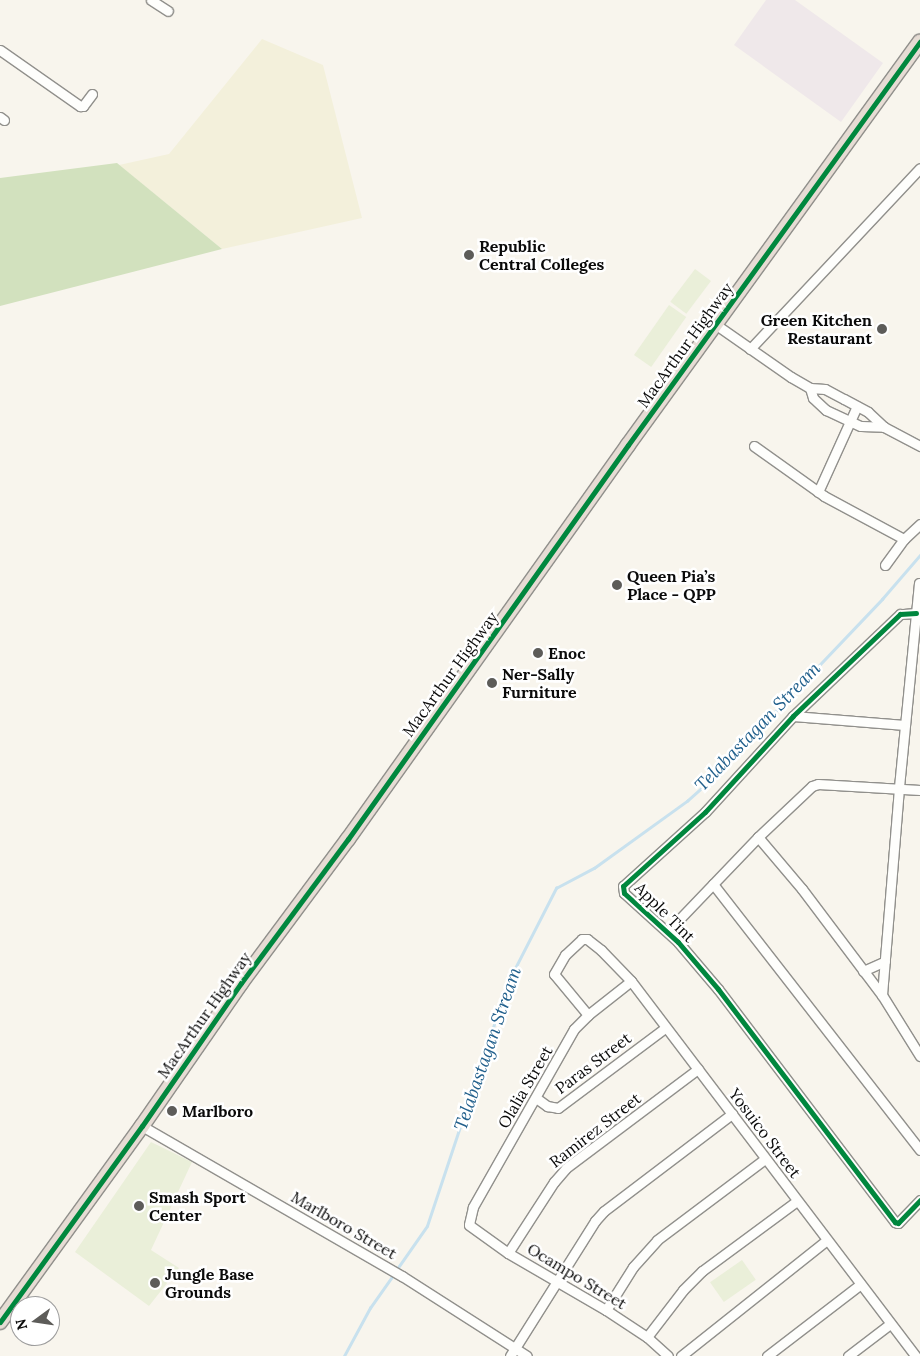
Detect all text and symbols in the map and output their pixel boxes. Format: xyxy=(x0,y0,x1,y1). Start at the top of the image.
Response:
place label: Republic Central Colleges xyxy=(479,236,604,274)
marker: Republic Central Colleges xyxy=(463,249,475,261)
street label: MacArthur Highway xyxy=(633,279,737,411)
place label: Green Kitchen Restaurant xyxy=(761,310,872,348)
marker: Green Kitchen Restaurant xyxy=(876,323,888,335)
place label: Queen Pia’s Place - QPP xyxy=(627,566,716,604)
marker: Queen Pia’s Place - QPP xyxy=(611,579,623,591)
street label: MacArthur Highway xyxy=(398,608,502,740)
place label: Enoc xyxy=(548,643,585,663)
marker: Enoc xyxy=(532,647,544,659)
water label: Telabastagan Stream xyxy=(691,658,825,796)
place label: Ner-Sally Furniture xyxy=(502,664,577,702)
marker: Ner-Sally Furniture xyxy=(486,677,498,689)
street label: Apple Tint xyxy=(631,878,699,946)
street label: MacArthur Highway xyxy=(153,948,255,1082)
water label: Telabastagan Stream xyxy=(450,965,526,1133)
street label: Paras Street xyxy=(551,1028,635,1098)
street label: Olalia Street xyxy=(494,1042,556,1132)
street label: Yosuico Street xyxy=(725,1084,805,1182)
street label: Ramirez Street xyxy=(546,1088,644,1172)
place label: Marlboro xyxy=(182,1101,253,1121)
marker: Marlboro xyxy=(166,1105,178,1117)
place label: Smash Sport Center xyxy=(149,1187,246,1225)
street label: Marlboro Street xyxy=(288,1187,400,1263)
marker: Smash Sport Center xyxy=(133,1200,145,1212)
street label: Ocampo Street xyxy=(524,1239,630,1313)
place label: Jungle Base Grounds xyxy=(165,1264,254,1302)
marker: Jungle Base Grounds xyxy=(149,1277,161,1289)
north arrow xyxy=(10,1296,60,1346)
text: N xyxy=(11,1317,31,1332)

